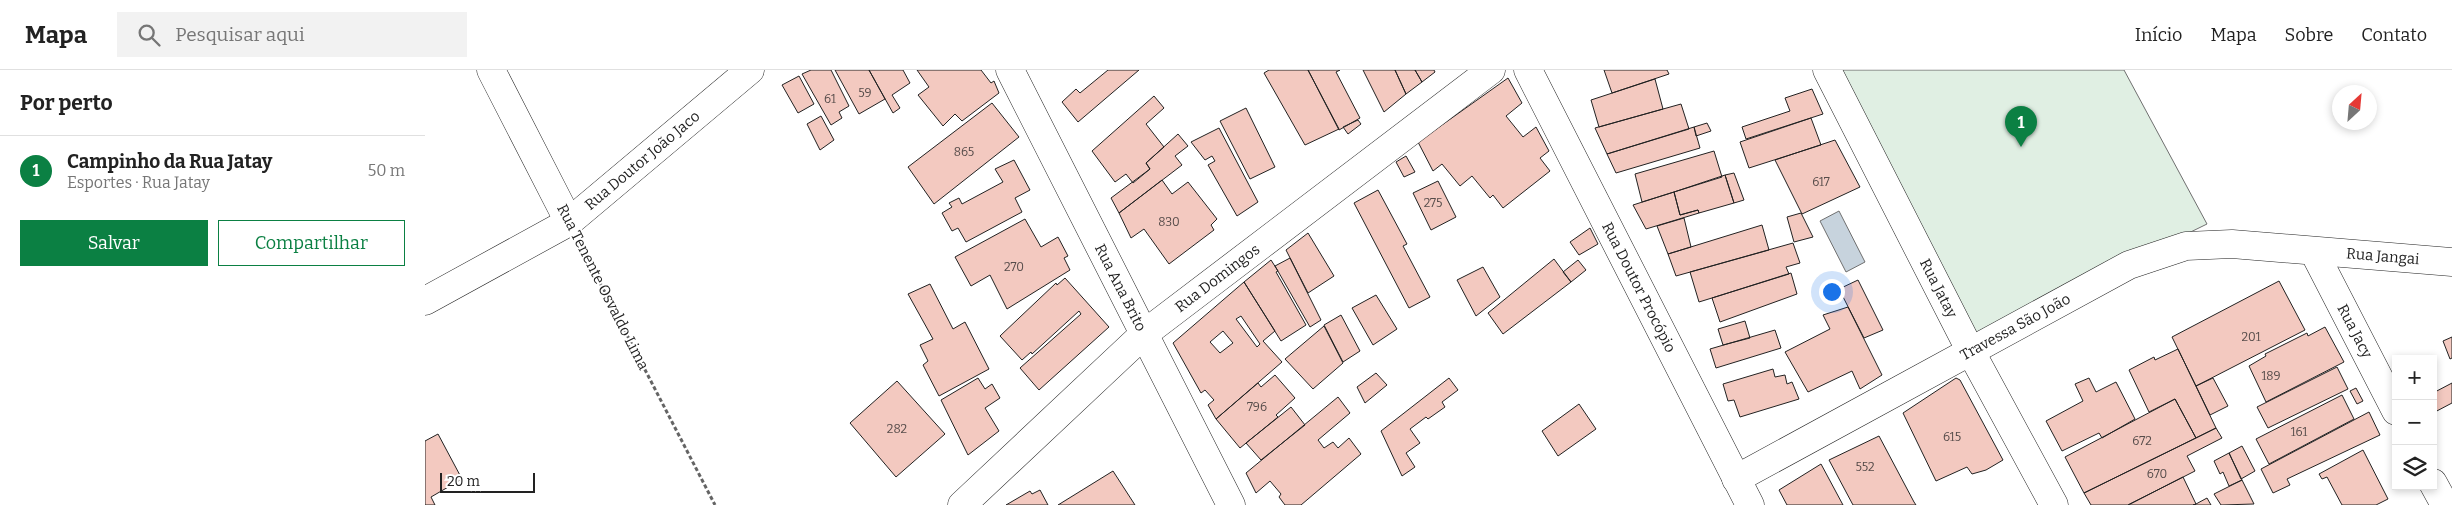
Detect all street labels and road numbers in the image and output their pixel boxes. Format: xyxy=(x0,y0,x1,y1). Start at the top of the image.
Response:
street label: Rua Doutor João Jaco xyxy=(581,107,703,214)
street label: Rua Tenente Osvaldo Lima xyxy=(553,201,653,373)
street label: Rua Doutor Procópio xyxy=(1598,219,1680,356)
street label: Rua Domingos xyxy=(1171,240,1263,316)
street label: Rua Ana Brito xyxy=(1091,241,1150,334)
street label: Rua Jangai xyxy=(2346,244,2421,268)
street label: Rua Jatay xyxy=(1916,256,1961,321)
street label: Travessa São João xyxy=(1957,290,2073,364)
street label: Rua Jacy xyxy=(2333,301,2376,361)

